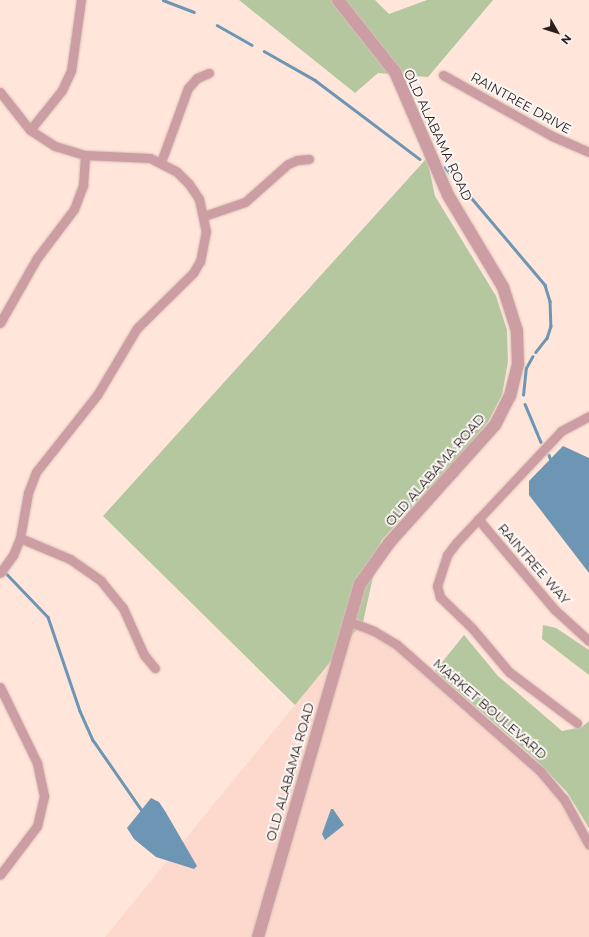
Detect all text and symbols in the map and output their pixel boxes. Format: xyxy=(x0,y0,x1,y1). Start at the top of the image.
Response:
north arrow xyxy=(537,12,577,52)
text: N xyxy=(558,32,575,47)
street label: OLD ALABAMA ROAD xyxy=(401,67,475,203)
street label: RAINTREE DRIVE xyxy=(468,69,574,137)
street label: OLD ALABAMA ROAD xyxy=(382,411,488,529)
street label: RAINTREE WAY xyxy=(495,520,573,608)
street label: MARKET BOULEVARD xyxy=(430,655,550,763)
street label: OLD ALABAMA ROAD xyxy=(263,701,317,843)

